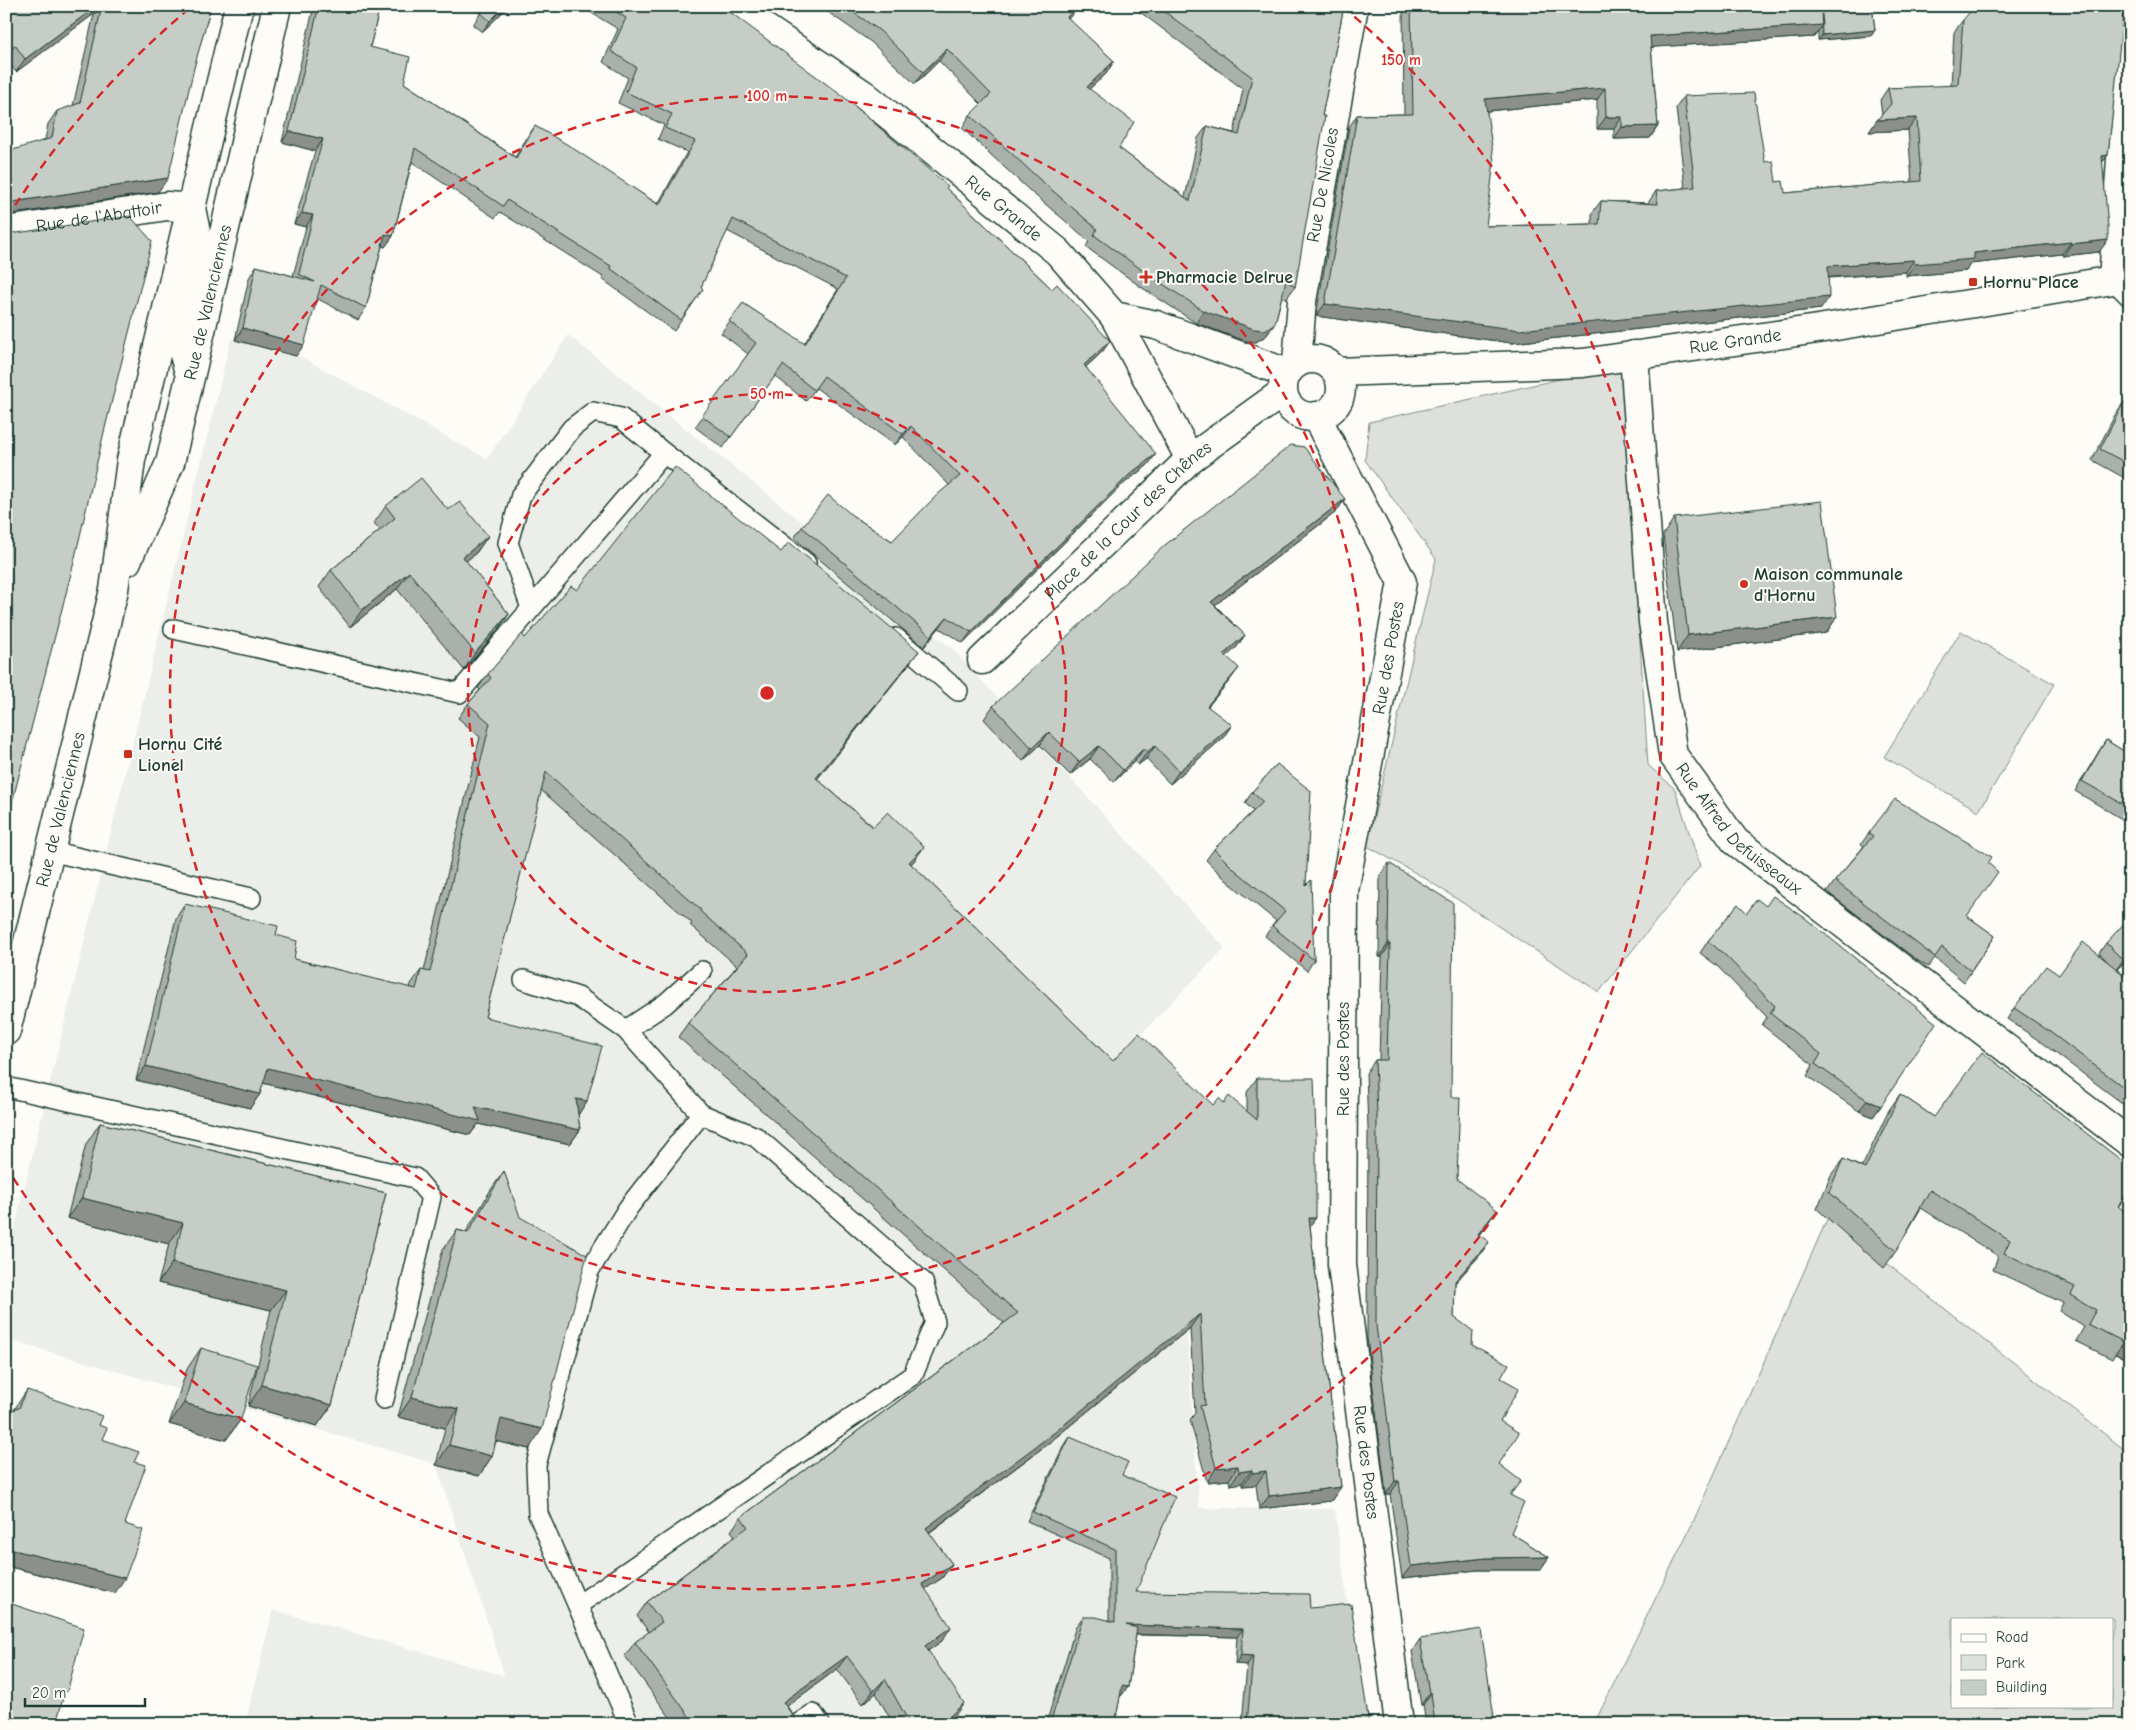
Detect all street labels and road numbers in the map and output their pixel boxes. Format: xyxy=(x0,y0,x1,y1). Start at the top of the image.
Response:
street label: Rue De Nicoles xyxy=(1303,126,1343,244)
street label: Rue Grande xyxy=(961,171,1046,246)
street label: Rue de l'Abattoir xyxy=(35,197,164,237)
street label: Rue de Valenciennes xyxy=(180,223,236,382)
street label: Rue Grande xyxy=(1688,324,1783,358)
street label: Place de la Cour des Chênes xyxy=(1040,437,1216,605)
street label: Rue des Postes xyxy=(1368,600,1409,716)
street label: Rue de Valenciennes xyxy=(32,730,90,889)
street label: Rue Alfred Defuisseaux xyxy=(1671,759,1806,900)
street label: Rue des Postes xyxy=(1333,1002,1354,1116)
street label: Rue des Postes xyxy=(1349,1404,1383,1520)

